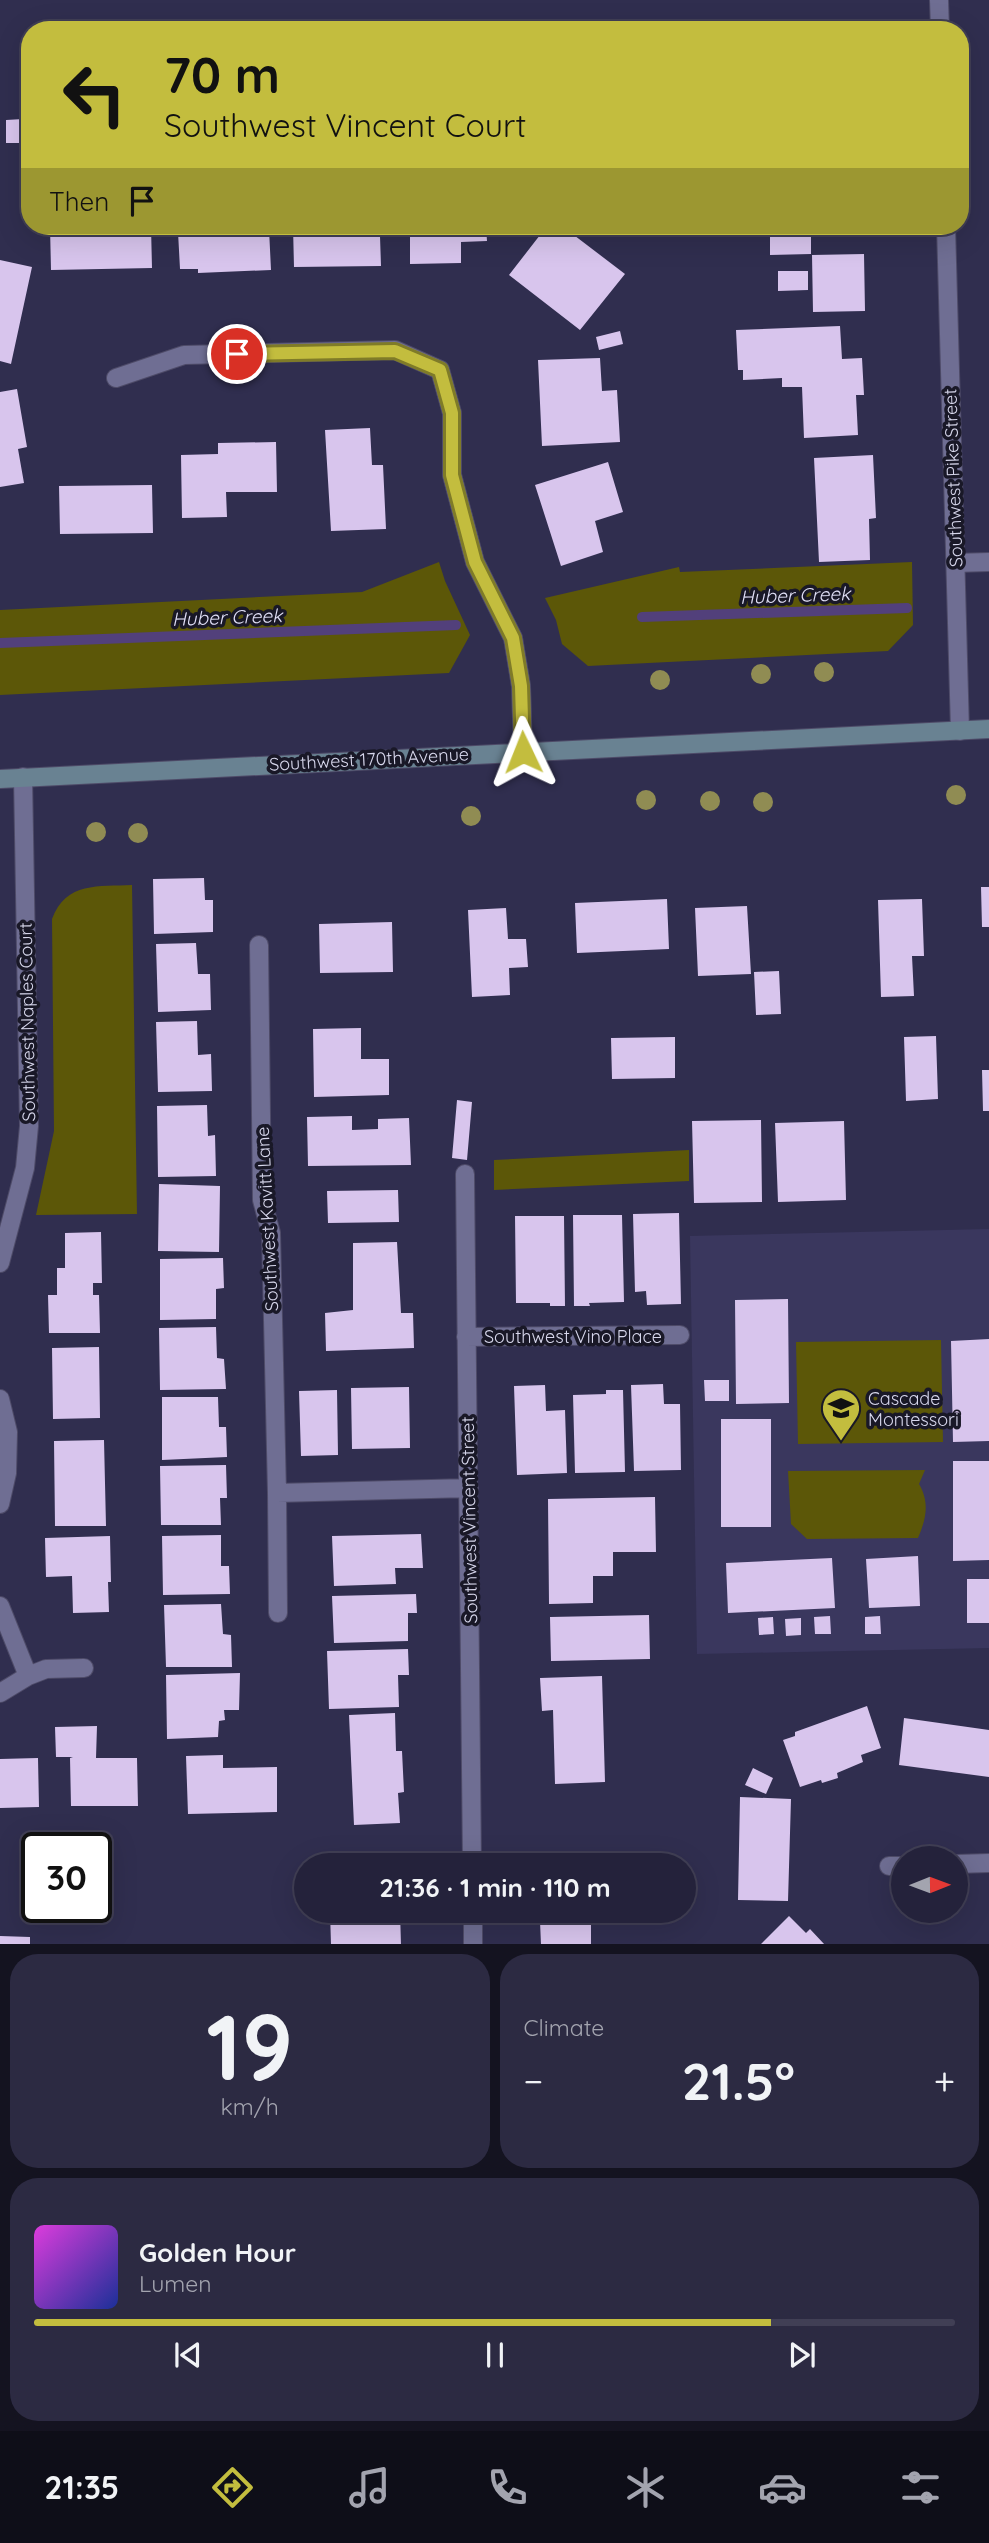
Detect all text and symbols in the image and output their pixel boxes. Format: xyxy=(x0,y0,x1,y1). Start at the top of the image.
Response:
text: 70 m xyxy=(164,44,280,105)
icon: left xyxy=(49,49,140,140)
text: Southwest Vincent Court xyxy=(164,105,526,145)
icon: arrive xyxy=(123,182,161,220)
text: Then xyxy=(49,185,109,218)
pin xyxy=(207,324,267,384)
icon: arrive xyxy=(218,335,256,373)
street label: Southwest Pike Street xyxy=(938,388,968,568)
water label: Huber Creek xyxy=(740,581,852,609)
water label: Huber Creek xyxy=(172,603,284,631)
position arrow xyxy=(486,715,560,789)
street label: Southwest 170th Avenue xyxy=(268,742,470,776)
street label: Southwest Naples Court xyxy=(14,922,40,1122)
street label: Southwest Kavitt Lane xyxy=(251,1126,283,1312)
street label: Southwest Vino Place xyxy=(484,1325,662,1348)
school or university icon: Cascade Montessori xyxy=(820,1387,862,1442)
place label: Cascade Montessori xyxy=(868,1387,959,1431)
street label: Southwest Vincent Street xyxy=(456,1416,482,1624)
speed limit sign: 30 xyxy=(21,1832,112,1923)
north arrow xyxy=(891,1846,968,1923)
map controls xyxy=(891,1846,968,1923)
text: 21:36 · 1 min · 110 m xyxy=(379,1871,611,1904)
text: 19 xyxy=(206,1989,293,2103)
text: Climate xyxy=(524,2013,604,2042)
text: 21.5° xyxy=(682,2048,795,2113)
text: − xyxy=(524,2057,543,2105)
text: + xyxy=(934,2057,955,2105)
text: km/h xyxy=(221,2092,279,2121)
text: Golden Hour xyxy=(139,2236,296,2269)
text: Lumen xyxy=(139,2269,212,2298)
icon: previous xyxy=(169,2336,207,2374)
icon: pause xyxy=(476,2336,514,2374)
icon: next xyxy=(783,2336,821,2374)
icon: directions xyxy=(208,2463,257,2512)
icon: music xyxy=(345,2463,394,2512)
icon: phone xyxy=(483,2463,532,2512)
icon: climate xyxy=(621,2463,670,2512)
icon: car xyxy=(758,2463,807,2512)
icon: filters xyxy=(896,2463,945,2512)
text: 21:35 xyxy=(44,2467,119,2507)

